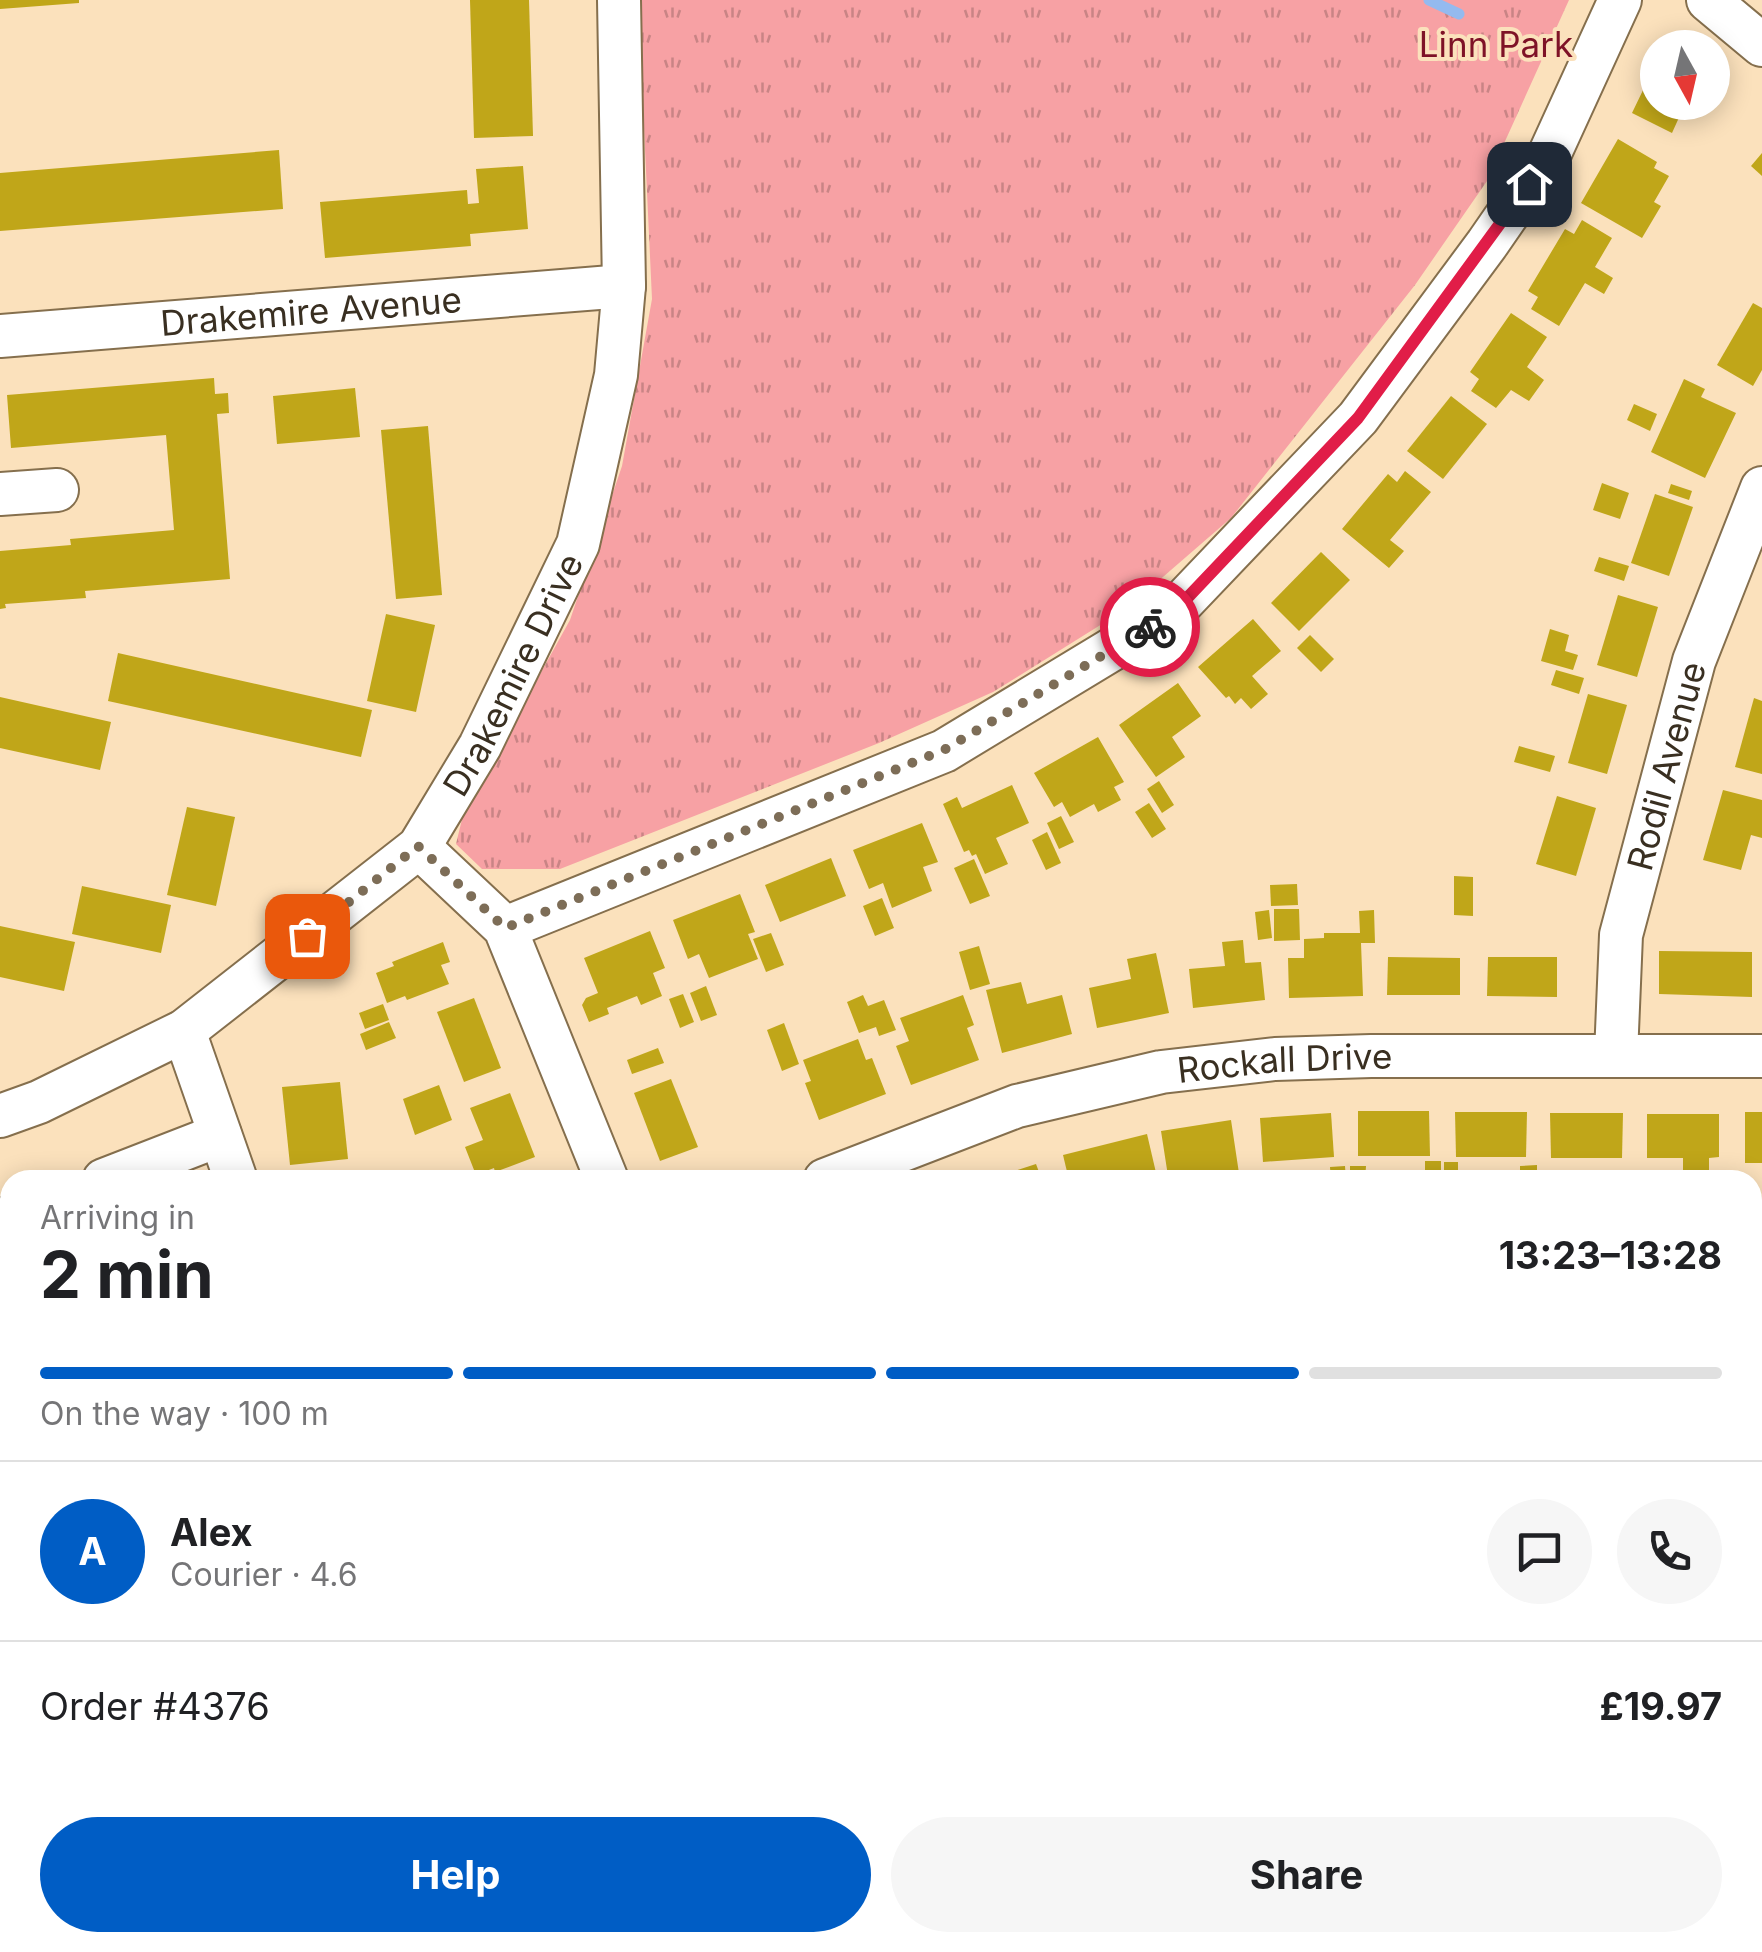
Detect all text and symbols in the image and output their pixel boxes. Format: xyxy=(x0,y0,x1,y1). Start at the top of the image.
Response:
park label: Linn Park xyxy=(1419,23,1573,65)
north arrow xyxy=(1640,30,1730,120)
map controls xyxy=(1640,30,1730,120)
pin xyxy=(1487,142,1572,227)
icon: home xyxy=(1502,157,1557,212)
street label: Drakemire Avenue xyxy=(159,278,463,344)
street label: Drakemire Drive xyxy=(434,546,591,803)
courier xyxy=(1100,577,1200,677)
icon: bike xyxy=(1123,600,1178,655)
street label: Rodil Avenue xyxy=(1618,657,1714,875)
pin xyxy=(265,894,350,979)
icon: bag xyxy=(280,909,335,964)
street label: Rockall Drive xyxy=(1175,1035,1392,1091)
text: Arriving in xyxy=(40,1198,195,1237)
text: 13:23–13:28 xyxy=(1499,1232,1722,1278)
text: 2 min xyxy=(40,1235,214,1314)
text: On the way · 100 m xyxy=(40,1394,329,1433)
button: chat xyxy=(1487,1499,1592,1604)
button: phone xyxy=(1617,1499,1722,1604)
text: Alex xyxy=(170,1509,253,1555)
text: A xyxy=(78,1528,107,1574)
text: Courier · 4.6 xyxy=(170,1555,358,1594)
text: Order #4376 xyxy=(40,1683,270,1729)
text: £19.97 xyxy=(1600,1683,1722,1729)
button: Help xyxy=(40,1817,871,1932)
button: Share xyxy=(891,1817,1722,1932)

